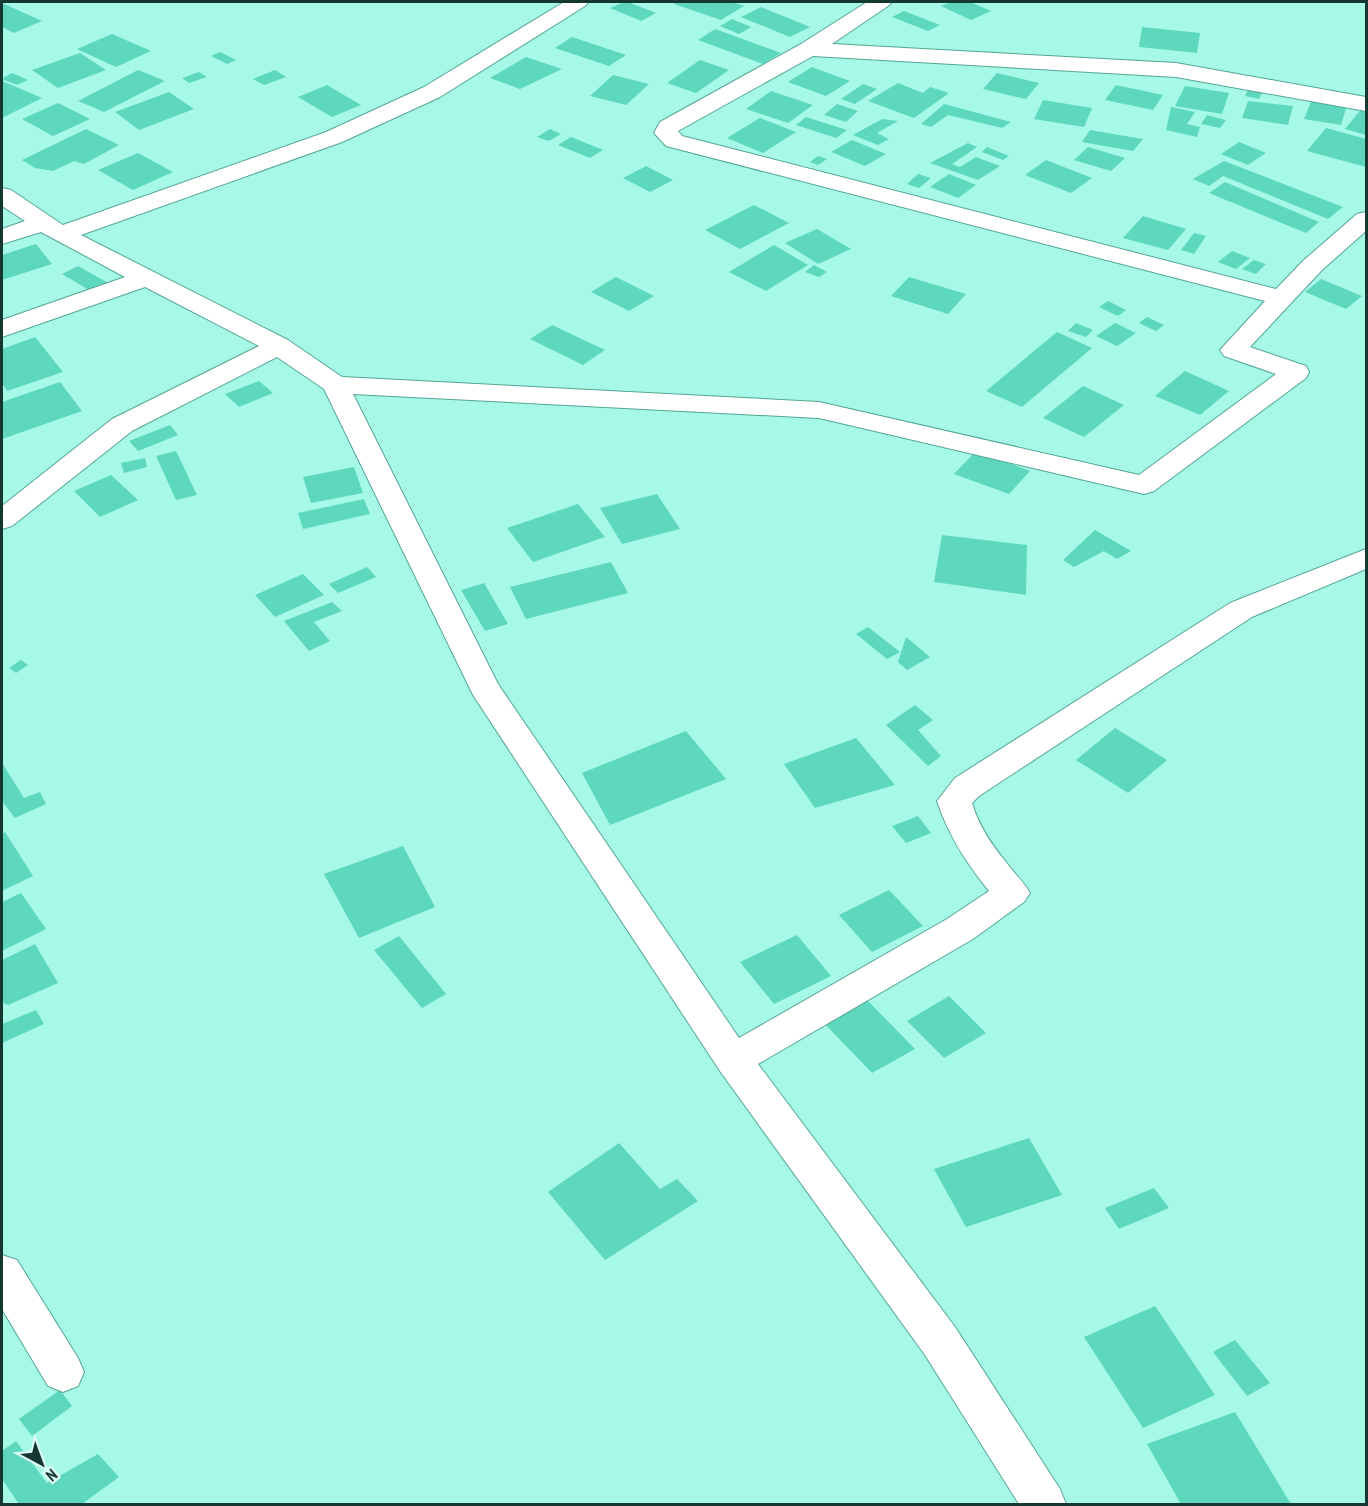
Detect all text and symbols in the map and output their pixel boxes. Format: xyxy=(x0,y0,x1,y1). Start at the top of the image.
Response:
north arrow xyxy=(12,1434,72,1494)
text: N xyxy=(42,1465,62,1486)

